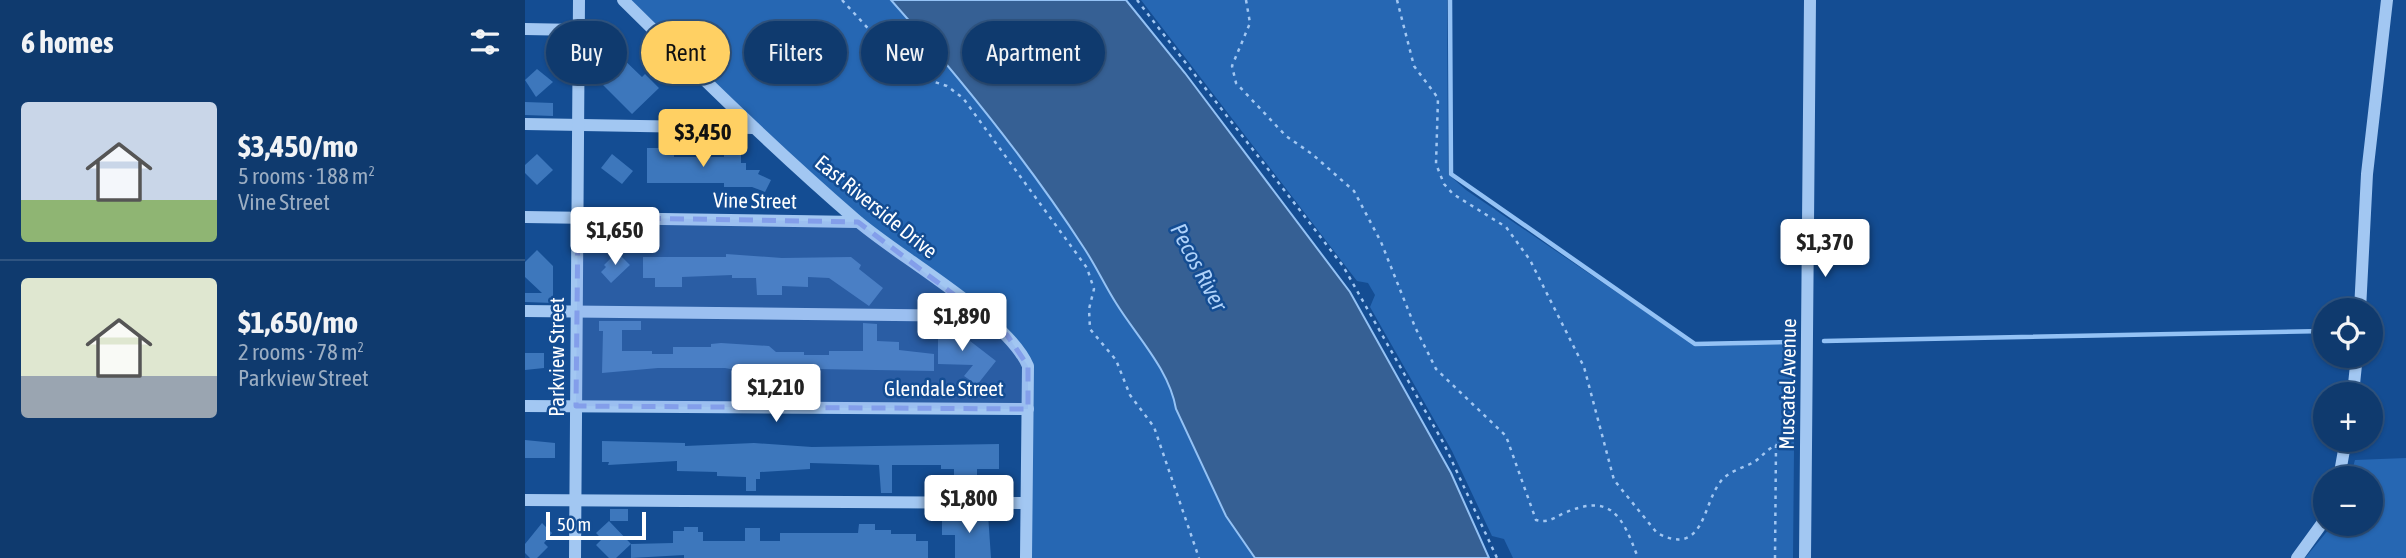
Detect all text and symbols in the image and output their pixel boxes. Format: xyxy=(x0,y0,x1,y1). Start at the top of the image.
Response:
chip: Buy xyxy=(546,21,627,84)
chip: Rent xyxy=(641,21,730,84)
chip: Filters xyxy=(744,21,847,84)
chip: New xyxy=(861,21,948,84)
chip: Apartment xyxy=(962,21,1105,84)
icon: filters xyxy=(466,23,504,61)
text: 6 homes xyxy=(21,25,114,59)
pin: $3,450 xyxy=(646,110,760,169)
text: $3,450 xyxy=(675,119,732,145)
text: $3,450/mo xyxy=(238,129,358,163)
icon: home xyxy=(77,130,161,214)
street label: East Riverside Drive xyxy=(811,150,942,263)
text: 5 rooms · 188 m² xyxy=(238,163,375,189)
street label: Vine Street xyxy=(713,187,797,213)
text: Vine Street xyxy=(238,189,330,215)
pin: $1,650 xyxy=(558,208,672,267)
text: $1,650 xyxy=(587,217,644,243)
water label: Pecos River xyxy=(1165,219,1233,316)
pin: $1,370 xyxy=(1768,219,1882,279)
text: $1,370 xyxy=(1797,229,1854,255)
pin: $1,890 xyxy=(905,294,1019,353)
street label: Parkview Street xyxy=(544,297,568,417)
map controls xyxy=(2313,298,2383,536)
button: locate xyxy=(2313,298,2383,368)
text: $1,890 xyxy=(934,303,991,329)
text: $1,650/mo xyxy=(238,305,358,339)
icon: home xyxy=(77,306,161,390)
street label: Muscatel Avenue xyxy=(1774,318,1800,450)
text: 2 rooms · 78 m² xyxy=(238,339,364,365)
pin: $1,210 xyxy=(719,364,833,424)
text: Parkview Street xyxy=(238,365,369,391)
text: $1,210 xyxy=(748,374,805,400)
street label: Glendale Street xyxy=(884,376,1004,400)
button: + xyxy=(2313,382,2383,452)
button: − xyxy=(2313,466,2383,536)
pin: $1,800 xyxy=(912,476,1026,535)
text: $1,800 xyxy=(941,485,998,511)
scale bar xyxy=(546,509,646,541)
text: 50 m xyxy=(557,513,591,535)

